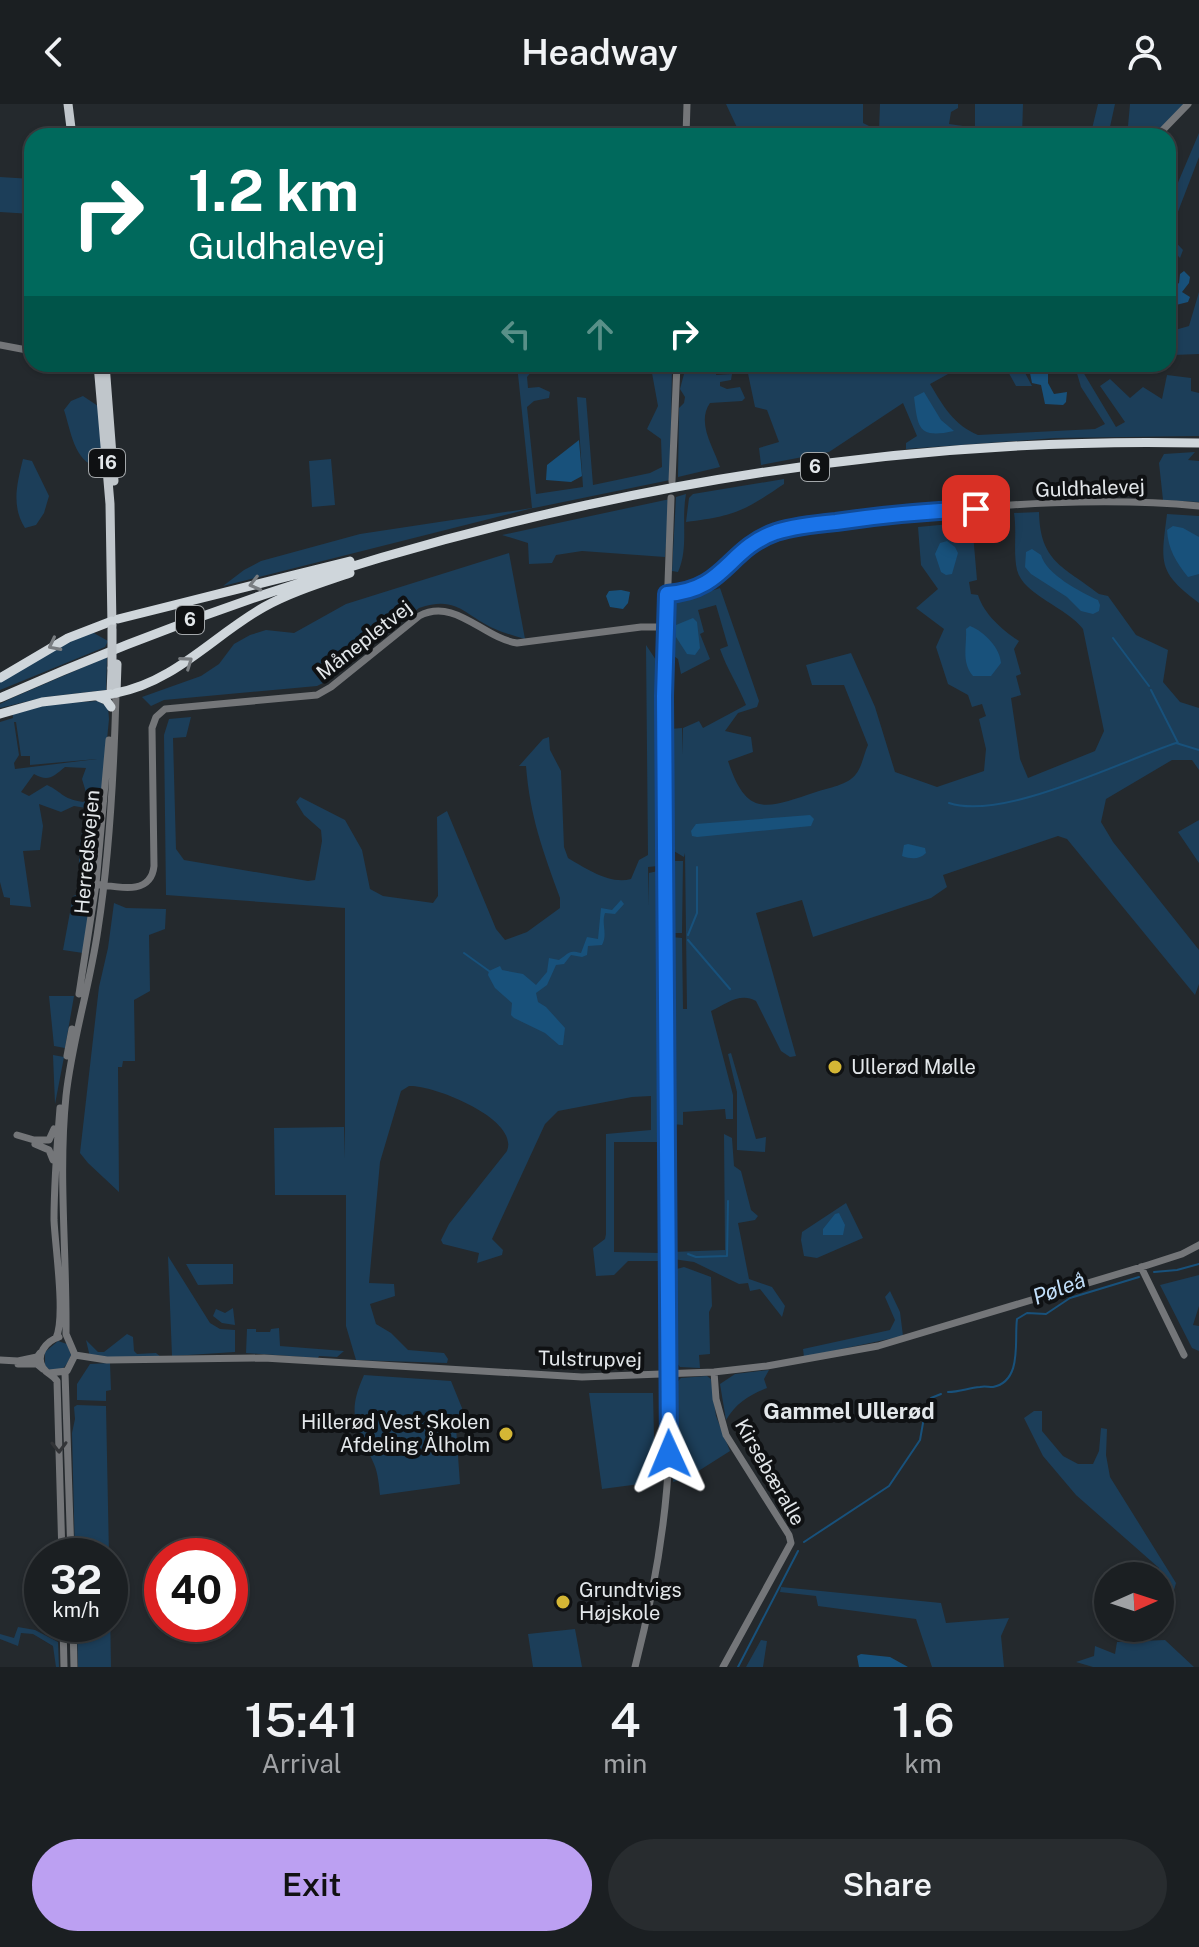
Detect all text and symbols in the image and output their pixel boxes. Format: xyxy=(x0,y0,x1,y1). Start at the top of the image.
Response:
icon: back xyxy=(32,30,76,74)
icon: person xyxy=(1123,30,1167,74)
text: Headway xyxy=(521,31,678,73)
text: 1.2 km xyxy=(188,158,359,224)
icon: right xyxy=(56,160,160,264)
text: Guldhalevej xyxy=(188,225,386,267)
icon: left xyxy=(494,312,538,356)
icon: ahead xyxy=(578,312,622,356)
icon: right xyxy=(662,312,706,356)
road number: 16 xyxy=(89,449,125,477)
road number: 6 xyxy=(801,453,829,481)
street label: Guldhalevej xyxy=(1035,474,1145,502)
pin xyxy=(942,475,1010,543)
icon: arrive xyxy=(954,487,998,531)
one-way arrow xyxy=(248,575,262,592)
street label: Månepletvej xyxy=(312,595,416,685)
road number: 6 xyxy=(176,606,204,634)
one-way arrow xyxy=(48,636,63,651)
one-way arrow xyxy=(178,656,193,671)
street label: Herredsvejen xyxy=(70,789,104,915)
place label: Ullerød Mølle xyxy=(851,1055,976,1079)
marker: Ullerød Mølle xyxy=(826,1058,844,1076)
water label: Pøleå xyxy=(1029,1266,1089,1310)
street label: Tulstrupvej xyxy=(538,1346,642,1372)
district label: Gammel Ullerød xyxy=(763,1398,935,1424)
place label: Hillerød Vest Skolen Afdeling Ålholm xyxy=(301,1410,490,1457)
position arrow xyxy=(627,1412,711,1496)
street label: Kirsebæralle xyxy=(730,1414,810,1530)
marker: Hillerød Vest Skolen Afdeling Ålholm xyxy=(497,1425,515,1443)
one-way arrow xyxy=(50,1441,68,1454)
speed limit sign: 40 xyxy=(144,1538,248,1642)
text: 32 xyxy=(50,1556,102,1603)
north arrow xyxy=(1094,1562,1174,1642)
map controls xyxy=(1094,1562,1174,1642)
place label: Grundtvigs Højskole xyxy=(579,1578,682,1625)
marker: Grundtvigs Højskole xyxy=(554,1593,572,1611)
text: km/h xyxy=(52,1598,100,1622)
text: 15:41 xyxy=(244,1691,359,1748)
text: 4 xyxy=(610,1691,641,1748)
text: 1.6 xyxy=(892,1691,955,1748)
text: Arrival xyxy=(261,1748,342,1779)
text: min xyxy=(603,1748,647,1779)
text: km xyxy=(905,1748,942,1779)
button: Exit xyxy=(32,1839,592,1931)
button: Share xyxy=(608,1839,1167,1931)

